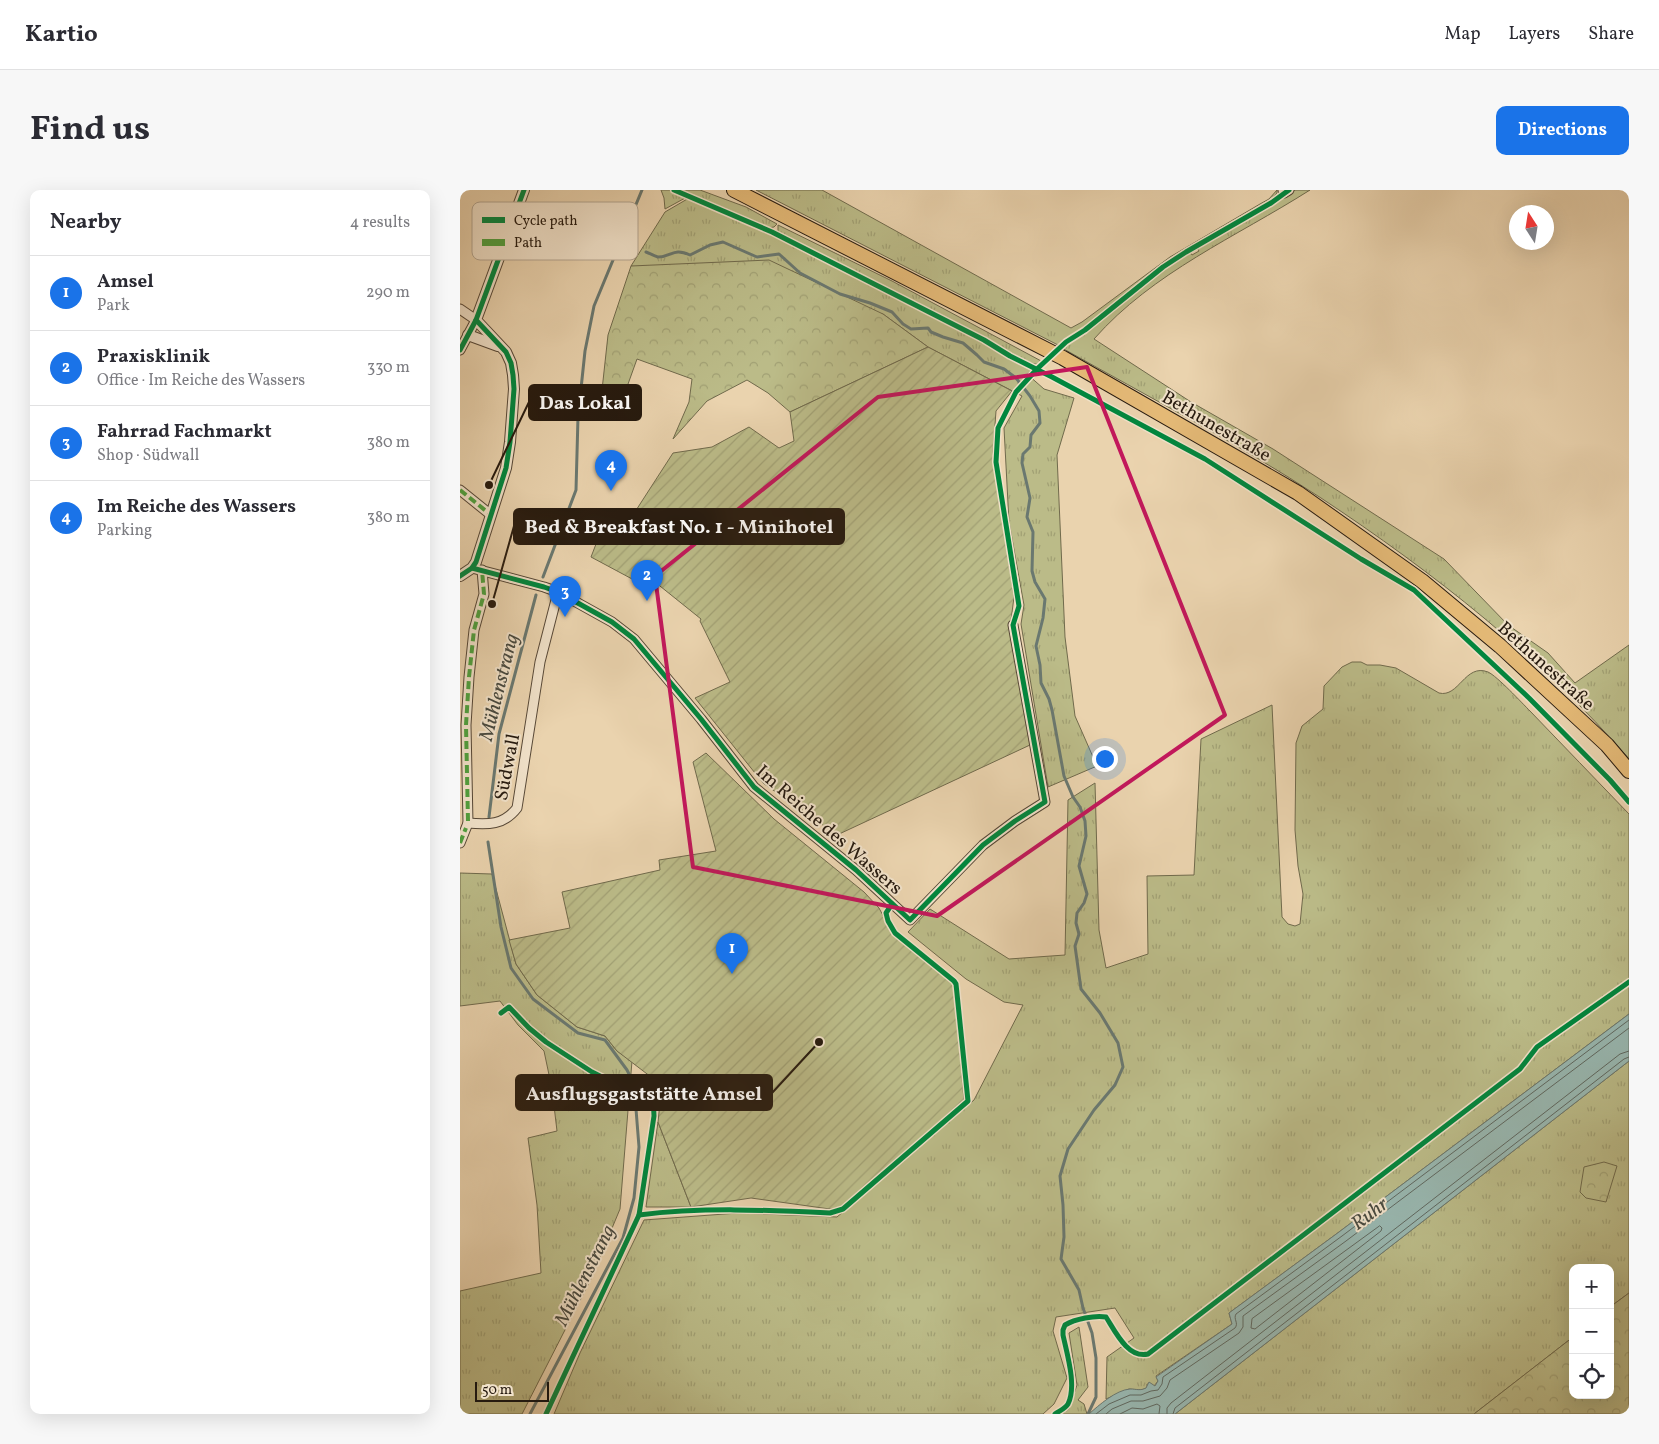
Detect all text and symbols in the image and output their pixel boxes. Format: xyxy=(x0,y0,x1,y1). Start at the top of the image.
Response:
text: Kartio xyxy=(25,18,98,52)
text: Map xyxy=(1444,22,1480,47)
text: Layers xyxy=(1508,22,1560,47)
text: Share xyxy=(1588,22,1634,47)
text: Find us xyxy=(30,106,150,154)
button: Directions xyxy=(1496,106,1629,155)
legend xyxy=(472,202,638,260)
north arrow xyxy=(1509,205,1554,250)
text: Nearby xyxy=(50,208,121,237)
text: 4 results xyxy=(350,212,410,234)
text: Cycle path xyxy=(514,212,578,231)
text: Path xyxy=(514,234,542,253)
text: Amsel xyxy=(97,269,154,295)
text: 1 xyxy=(63,282,69,304)
text: 290 m xyxy=(366,282,410,304)
text: Park xyxy=(97,295,130,317)
text: Praxisklinik xyxy=(97,344,210,370)
text: 2 xyxy=(62,357,70,379)
text: 330 m xyxy=(367,357,410,379)
text: Office · Im Reiche des Wassers xyxy=(97,370,305,392)
callout: Das Lokal xyxy=(529,385,641,420)
street label: Bethunestraße xyxy=(1156,385,1276,469)
text: Das Lokal xyxy=(539,390,631,418)
text: Fahrrad Fachmarkt xyxy=(97,419,272,445)
text: 3 xyxy=(62,432,70,454)
text: 380 m xyxy=(367,432,410,454)
text: Shop · Südwall xyxy=(97,445,199,467)
pin: 4 xyxy=(595,450,627,491)
text: Im Reiche des Wassers xyxy=(97,494,296,520)
text: 4 xyxy=(61,507,71,529)
text: 380 m xyxy=(367,507,410,529)
callout: Bed & Breakfast No. 1 - Minihotel xyxy=(514,509,844,544)
text: Bed & Breakfast No. 1 - Minihotel xyxy=(525,514,834,542)
text: Parking xyxy=(97,520,152,542)
pin: 2 xyxy=(631,560,663,601)
pin: 3 xyxy=(549,576,581,617)
street label: Bethunestraße xyxy=(1491,616,1600,717)
water label: Mühlenstrang xyxy=(473,631,527,745)
street label: Südwall xyxy=(489,731,527,803)
your location xyxy=(1092,746,1118,772)
street label: Im Reiche des Wassers xyxy=(750,760,908,901)
pin: 1 xyxy=(716,933,748,974)
callout: Ausflugsgaststätte Amsel xyxy=(516,1075,772,1110)
text: Ausflugsgaststätte Amsel xyxy=(526,1081,762,1109)
water label: Ruhr xyxy=(1346,1191,1395,1238)
water label: Mühlenstrang xyxy=(548,1221,623,1332)
map controls xyxy=(1569,1264,1614,1399)
button: + xyxy=(1569,1264,1614,1309)
button: − xyxy=(1569,1309,1614,1354)
button: locate xyxy=(1569,1354,1614,1399)
scale bar xyxy=(475,1379,549,1402)
text: 50 m xyxy=(482,1381,512,1400)

